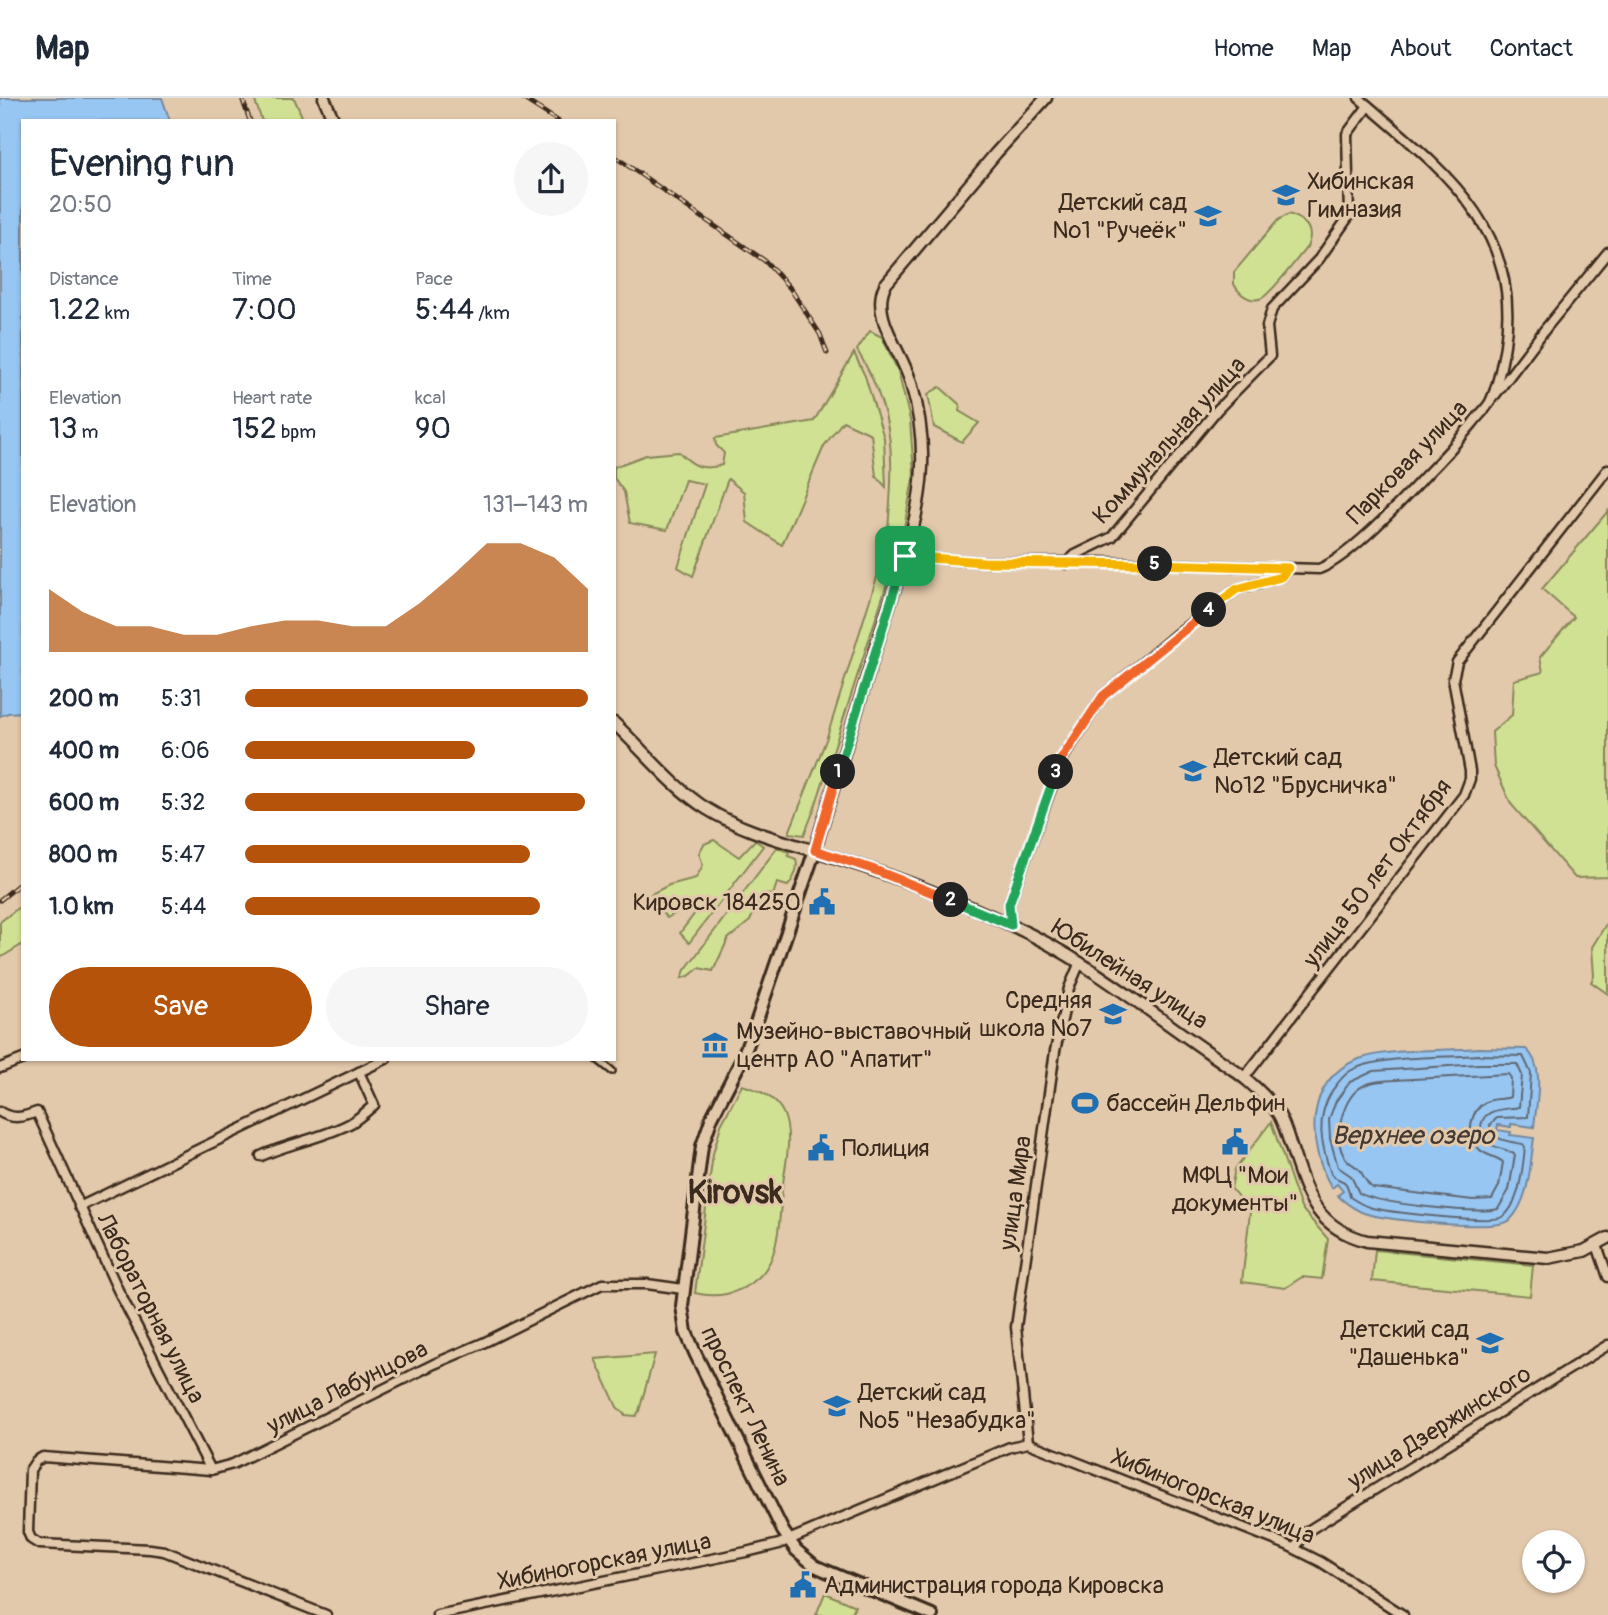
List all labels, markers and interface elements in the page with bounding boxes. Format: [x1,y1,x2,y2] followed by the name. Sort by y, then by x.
[35,28,90,69] text: Map
[1213,34,1274,63] text: Home
[1312,34,1352,63] text: Map
[1390,34,1452,63] text: About
[1490,34,1573,63] text: Contact
[49,140,235,188] text: Evening run
[514,142,588,216] button: share
[1307,167,1414,224] place label: Хибинская Гимназия
[1271,180,1301,210] school or university icon: Хибинская Гимназия
[1052,188,1188,245] place label: Детский сад №1 "Ручеёк"
[49,190,112,219] text: 20:50
[1193,201,1223,231] school or university icon: Детский сад №1 "Ручеёк"
[49,267,118,291] text: Distance
[232,267,272,291] text: Time
[415,267,453,291] text: Pace
[49,291,101,328] text: 1.22
[232,291,297,328] text: 7:00
[415,291,474,328] text: 5:44
[101,301,130,325] text: km
[474,301,510,325] text: /km
[1087,351,1252,530] street label: Коммунальная улица
[49,386,121,410] text: Elevation
[232,386,312,410] text: Heart rate
[415,386,446,410] text: kcal
[1341,394,1474,530] street label: Парковая улица
[49,410,77,447] text: 13
[232,410,277,447] text: 152
[415,410,451,447] text: 90
[77,420,98,444] text: m
[277,420,316,444] text: bpm
[49,490,137,519] text: Elevation
[483,490,588,519] text: 131–143 m
[875,526,935,586] pin
[886,537,924,575] icon: arrive
[1138,546,1172,582] pin: 5
[1149,551,1160,575] text: 5
[1192,592,1226,628] pin: 4
[1203,597,1214,621] text: 4
[49,684,119,713] text: 200 m
[161,684,201,713] text: 5:31
[49,736,119,765] text: 400 m
[161,736,210,765] text: 6:06
[1213,743,1397,800] place label: Детский сад №12 "Брусничка"
[820,754,856,790] pin: 1
[1038,754,1074,790] pin: 3
[1178,756,1208,786] school or university icon: Детский сад №12 "Брусничка"
[834,759,841,783] text: 1
[1050,759,1061,783] text: 3
[1296,773,1458,974] street label: улица 50 лет Октября
[49,788,119,817] text: 600 m
[161,788,205,817] text: 5:32
[49,840,117,869] text: 800 m
[161,840,205,869] text: 5:47
[934,882,968,918] pin: 2
[807,887,837,917] public building icon: Кировск 184250
[945,887,956,911] text: 2
[632,888,801,917] place label: Кировск 184250
[49,892,114,921] text: 1.0 km
[161,892,206,921] text: 5:44
[1046,913,1213,1036] street label: Юбилейная улица
[49,967,312,1047] button: Save
[326,967,588,1047] button: Share
[979,986,1092,1043] place label: Средняя школа №7
[1098,999,1128,1029] school or university icon: Средняя школа №7
[736,1017,971,1074] place label: Музейно-выставочный центр АО "Апатит"
[700,1030,730,1060] museum icon: Музейно-выставочный центр АО "Апатит"
[1070,1088,1100,1118] sports icon: бассейн Дельфин
[1106,1089,1285,1118] place label: бассейн Дельфин
[1332,1120,1496,1152] water label: Верхнее озеро
[1220,1127,1250,1157] public building icon: МФЦ "Мои документы"
[806,1133,836,1163] public building icon: Полиция
[842,1134,930,1163] place label: Полиция
[993,1134,1038,1253] street label: улица Мира
[1172,1161,1298,1218] place label: МФЦ "Мои документы"
[687,1173,783,1213] district label: Kirovsk
[90,1207,211,1408] street label: Лабораторная улица
[1340,1315,1470,1372] place label: Детский сад "Дашенька"
[694,1322,797,1491] street label: проспект Ленина
[1475,1328,1505,1358] school or university icon: Детский сад "Дашенька"
[261,1334,433,1441] street label: улица Лабунцова
[1341,1359,1536,1496] street label: улица Дзержинского
[857,1378,1036,1435] place label: Детский сад №5 "Незабудка"
[822,1391,852,1421] school or university icon: Детский сад №5 "Незабудка"
[1107,1442,1319,1551] street label: Хибиногорская улица
[495,1527,714,1596] street label: Хибиногорская улица
[1522,1530,1585,1593] map controls
[1522,1530,1585,1593] button: locate
[788,1570,818,1600] public building icon: Администрация города Кировска
[824,1571,1164,1600] place label: Администрация города Кировска

